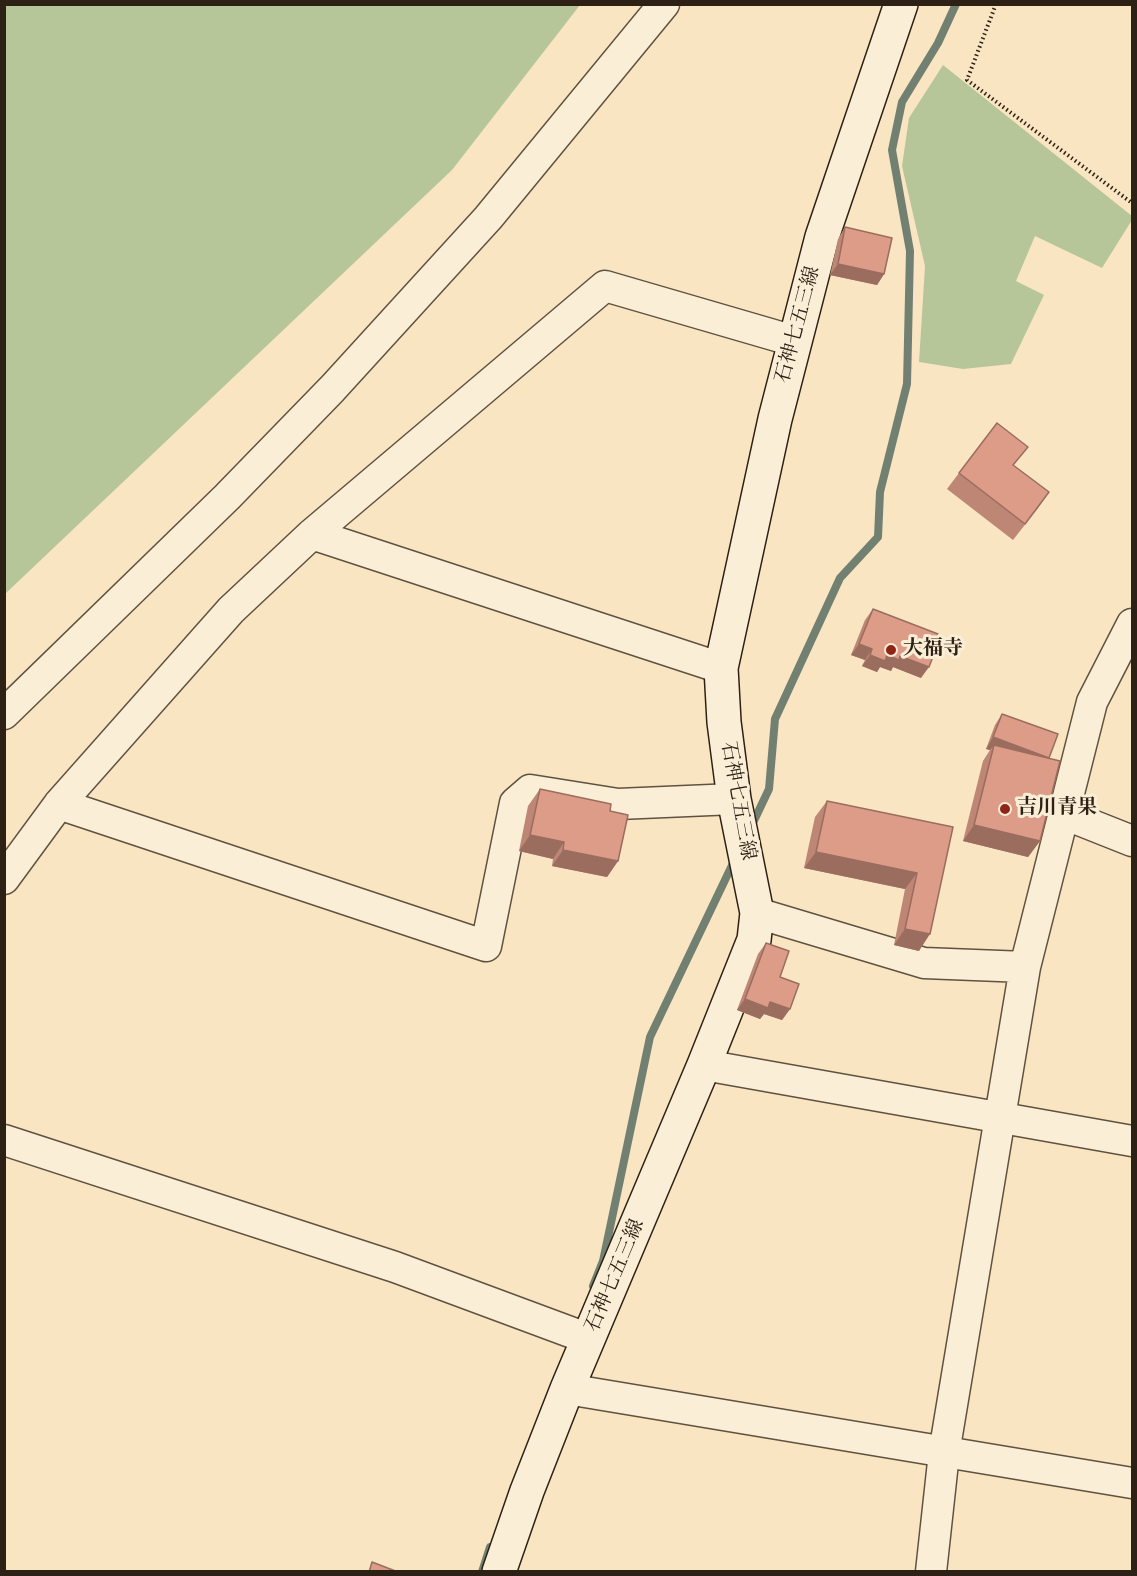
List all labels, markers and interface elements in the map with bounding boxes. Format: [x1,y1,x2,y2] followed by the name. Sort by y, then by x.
[772,264,826,386] street label: 石神七五三線
[903,638,963,662] place label: 大福寺
[884,643,898,657] marker: 大福寺
[715,740,759,862] street label: 石神七五三線
[1017,797,1097,821] place label: 吉川青果
[998,802,1012,816] marker: 吉川青果
[582,1216,650,1336] street label: 石神七五三線

